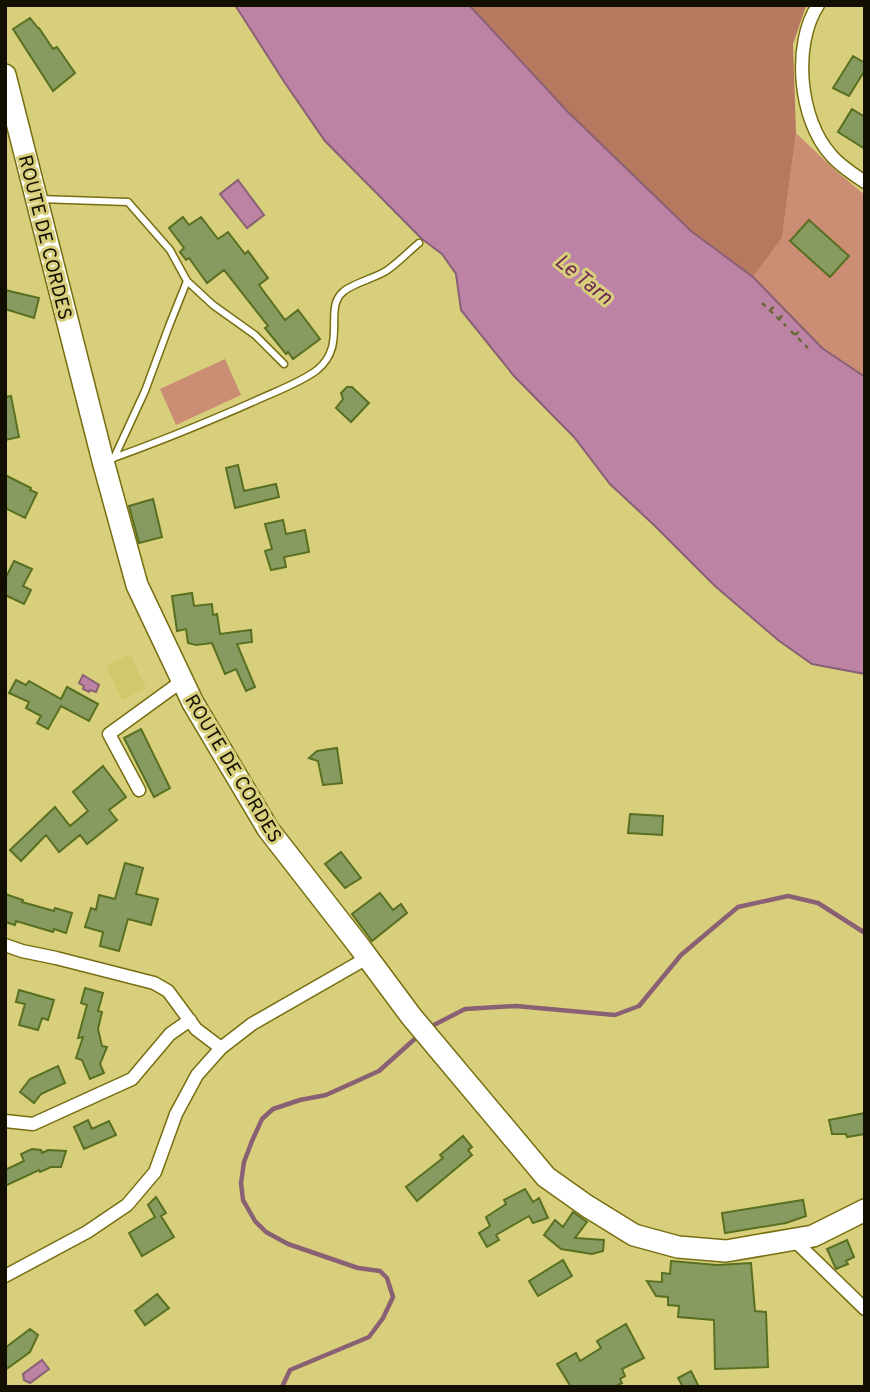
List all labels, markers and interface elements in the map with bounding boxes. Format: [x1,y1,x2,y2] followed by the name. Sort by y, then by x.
[12,153,76,322] street label: ROUTE DE CORDES
[549,249,618,312] water label: Le Tarn
[178,690,286,848] street label: ROUTE DE CORDES

